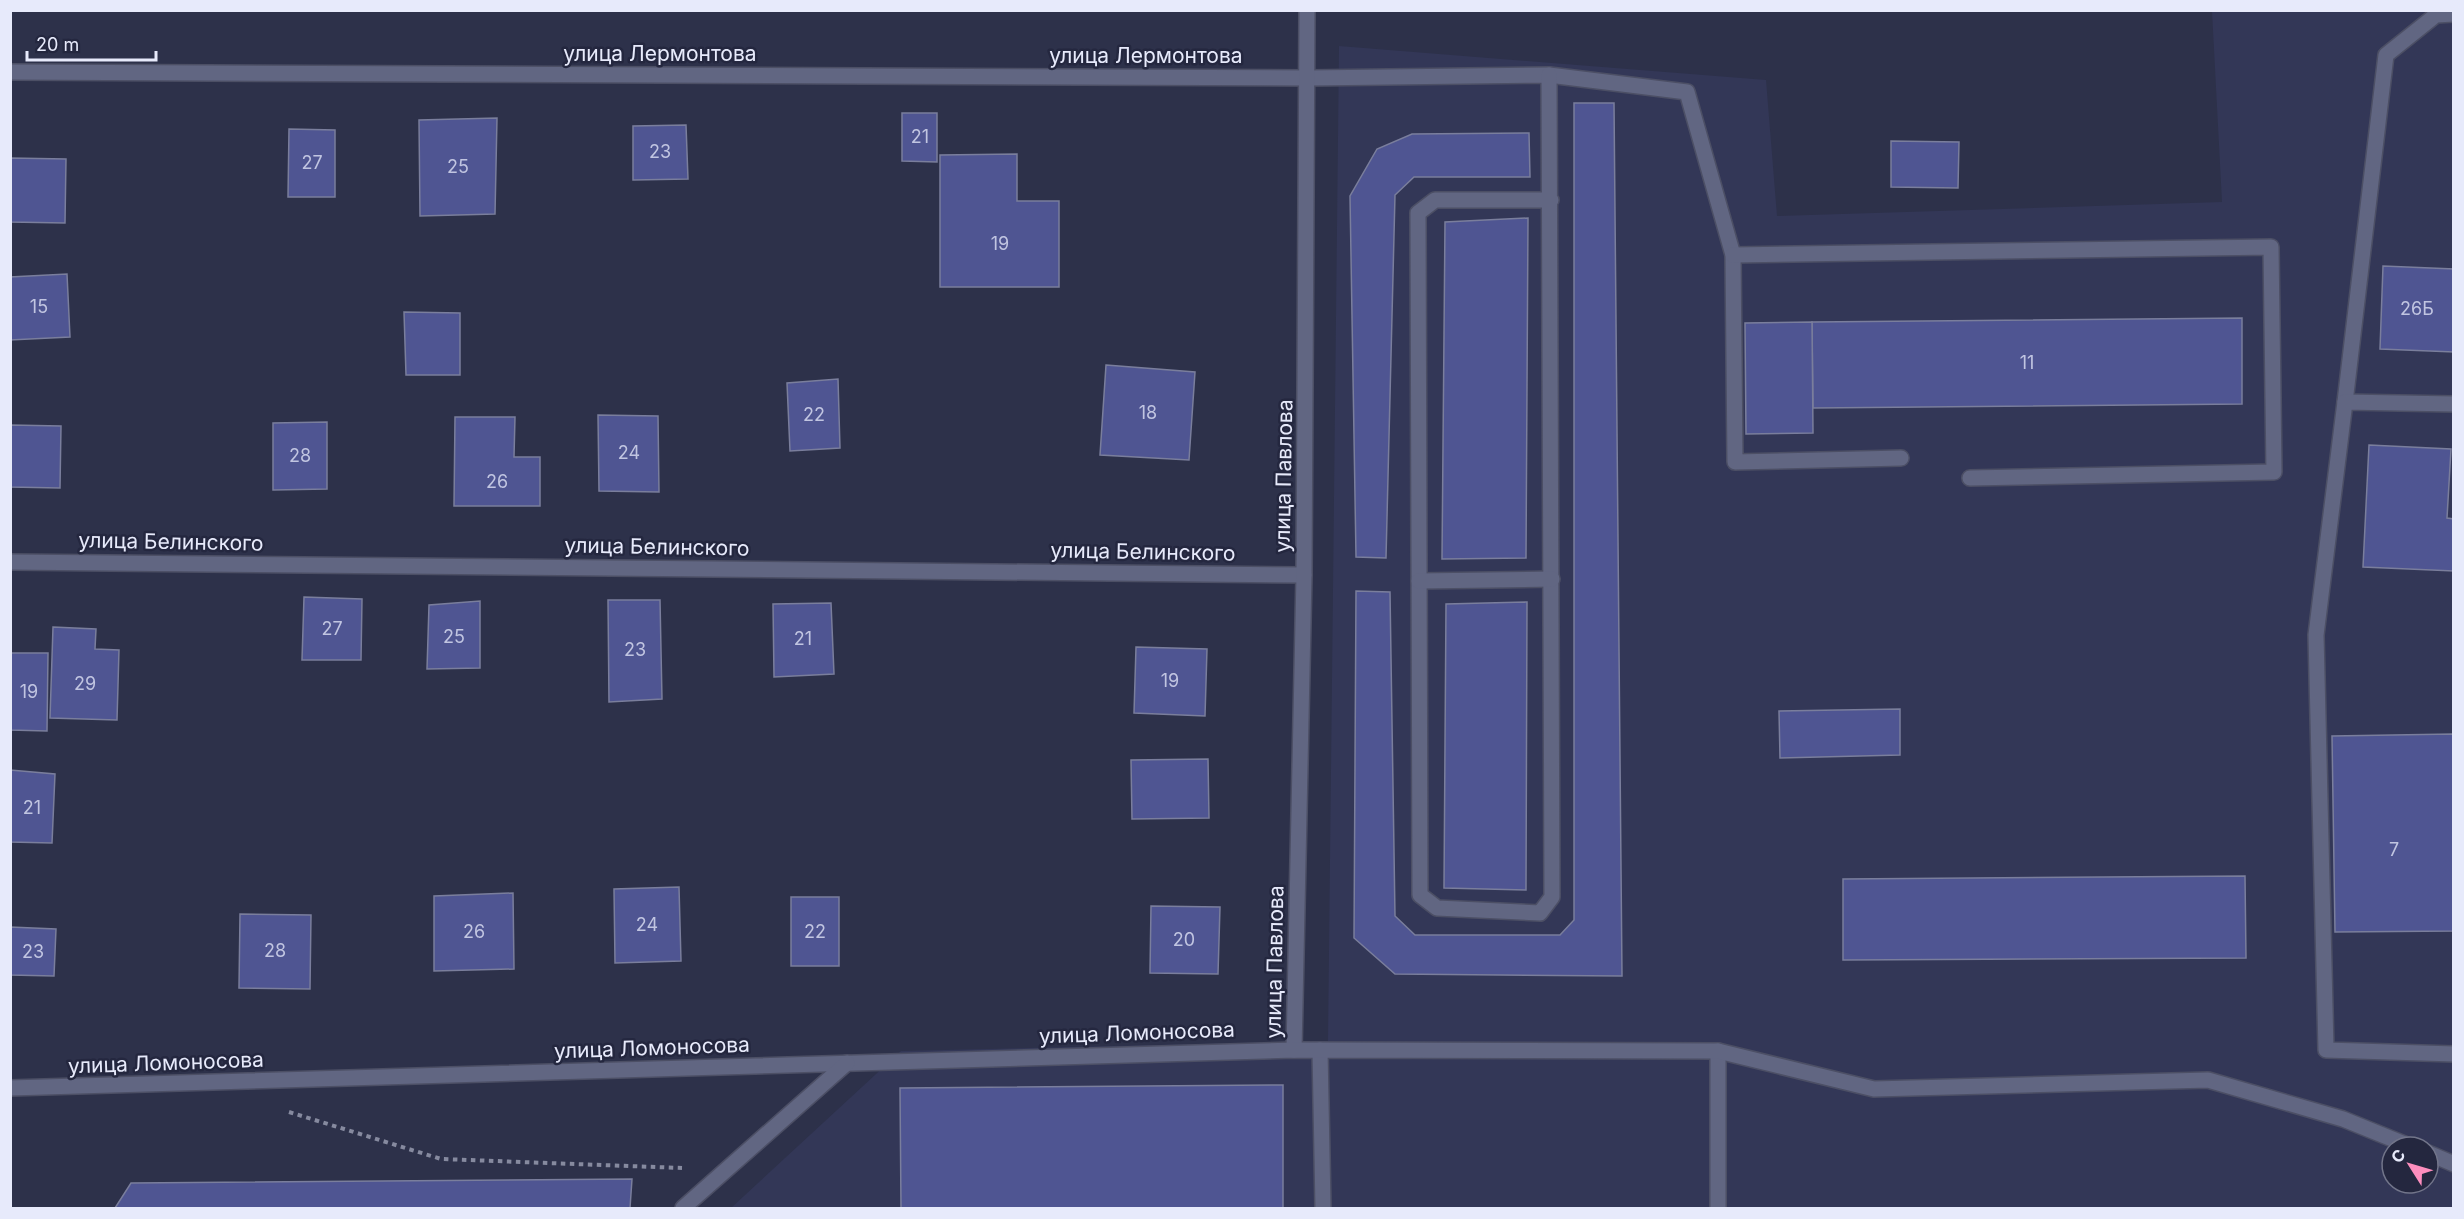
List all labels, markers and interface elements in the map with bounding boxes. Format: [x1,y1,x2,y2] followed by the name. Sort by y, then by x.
[27,24,156,62] scale bar
[36,34,79,55] text: 20 m
[563,41,757,66] street label: улица Лермонтова
[1049,43,1243,68] street label: улица Лермонтова
[911,126,929,147] house number: 21
[649,141,671,162] house number: 23
[301,152,323,173] house number: 27
[447,156,469,177] house number: 25
[991,233,1009,254] house number: 19
[30,296,48,317] house number: 15
[2400,298,2434,319] house number: 26Б
[2020,352,2034,373] house number: 11
[1270,399,1297,553] street label: улица Павлова
[1139,402,1157,423] house number: 18
[803,404,825,425] house number: 22
[618,442,640,463] house number: 24
[289,445,311,466] house number: 28
[486,471,508,492] house number: 26
[78,527,264,556] street label: улица Белинского
[564,532,750,561] street label: улица Белинского
[1050,537,1236,566] street label: улица Белинского
[321,618,343,639] house number: 27
[443,626,465,647] house number: 25
[794,628,812,649] house number: 21
[624,639,646,660] house number: 23
[1161,670,1179,691] house number: 19
[74,673,96,694] house number: 29
[20,681,38,702] house number: 19
[23,797,41,818] house number: 21
[2389,839,2399,860] house number: 7
[1261,885,1288,1039] street label: улица Павлова
[636,914,658,935] house number: 24
[463,921,485,942] house number: 26
[804,921,826,942] house number: 22
[1173,929,1195,950] house number: 20
[264,940,286,961] house number: 28
[22,941,44,962] house number: 23
[1039,1017,1235,1048] street label: улица Ломоносова
[554,1032,750,1063] street label: улица Ломоносова
[68,1047,264,1078] street label: улица Ломоносова
[2380,1135,2440,1195] north arrow
[2386,1145,2410,1167] text: С

